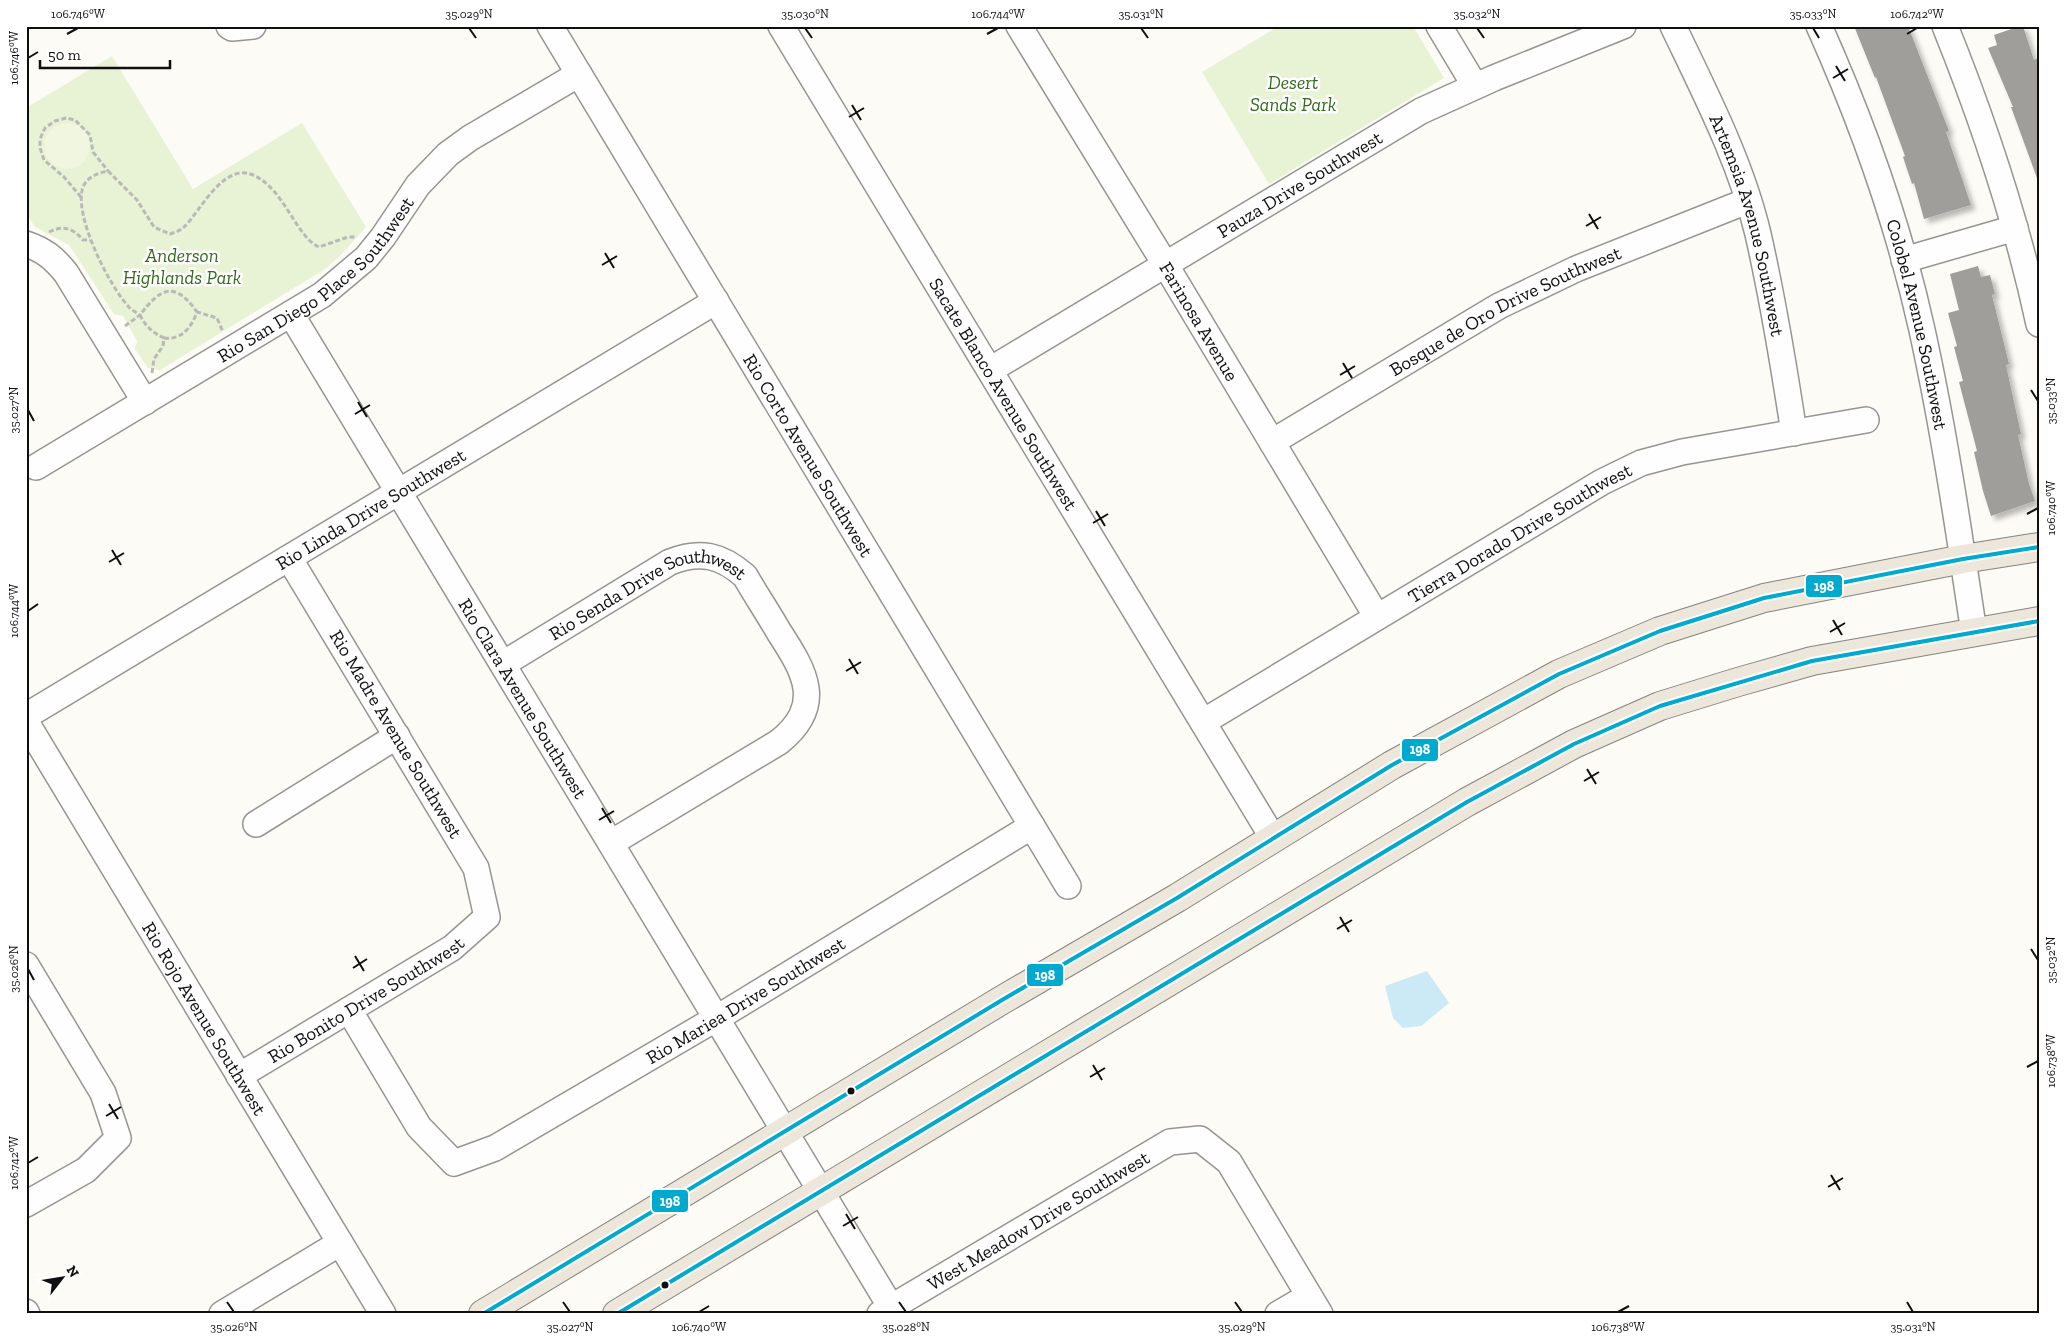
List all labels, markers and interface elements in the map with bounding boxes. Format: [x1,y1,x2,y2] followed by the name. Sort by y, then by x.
[51,7,106,21] text: 106.746°W
[445,7,493,21] text: 35.029°N
[781,7,829,21] text: 35.030°N
[971,7,1026,21] text: 106.744°W
[1118,7,1164,21] text: 35.031°N
[1454,7,1501,21] text: 35.032°N
[1790,7,1836,21] text: 35.033°N
[1890,7,1945,21] text: 106.742°W
[7,30,21,85] text: 106.746°W
[40,38,170,70] scale bar
[48,46,81,64] text: 50 m
[1250,71,1336,116] park label: Desert Sands Park
[1705,111,1790,338] street label: Artemsia Avenue Southwest
[1213,126,1386,243] street label: Pauza Drive Southwest
[213,192,419,367] street label: Rio San Diego Place Southwest
[1882,216,1953,432] street label: Colobel Avenue Southwest
[1385,241,1624,381] street label: Bosque de Oro Drive Southwest
[123,244,241,289] park label: Anderson Highlands Park
[1155,257,1244,385] street label: Farinosa Avenue
[925,273,1083,514] street label: Sacate Blanco Avenue Southwest
[739,349,878,561] street label: Rio Corto Avenue Southwest
[2044,378,2058,424] text: 35.033°N
[7,386,21,433] text: 35.027°N
[271,443,470,575] street label: Rio Linda Drive Southwest
[1404,458,1635,608] street label: Tierra Dorado Drive Southwest
[2044,480,2058,535] text: 106.740°W
[544,544,752,645] street label: Rio Senda Drive Southwest
[1805,574,1843,598] line badge: 198
[1814,578,1835,595] text: 198
[7,583,21,638] text: 106.744°W
[454,594,592,803] street label: Rio Clara Avenue Southwest
[325,626,467,842] street label: Rio Madre Avenue Southwest
[1401,738,1439,762] line badge: 198
[1410,741,1431,758] text: 198
[138,917,272,1119] street label: Rio Rojo Avenue Southwest
[263,931,469,1068] street label: Rio Bonito Drive Southwest
[642,931,849,1069] street label: Rio Mariea Drive Southwest
[2044,936,2058,983] text: 35.032°N
[7,945,21,993] text: 35.026°N
[1026,963,1064,987] line badge: 198
[1035,967,1056,984] text: 198
[2044,1033,2058,1088] text: 106.738°W
[846,1086,856,1096] unlabelled marker
[7,1135,21,1190] text: 106.742°W
[923,1145,1153,1295] street label: West Meadow Drive Southwest
[651,1189,689,1213] line badge: 198
[660,1193,681,1210] text: 198
[38,1252,88,1302] north arrow
[63,1263,83,1281] text: N
[660,1280,670,1290] unlabelled marker
[210,1320,258,1334] text: 35.026°N
[547,1320,594,1334] text: 35.027°N
[672,1320,727,1334] text: 106.740°W
[882,1320,930,1334] text: 35.028°N
[1218,1320,1266,1334] text: 35.029°N
[1591,1320,1646,1334] text: 106.738°W
[1890,1320,1936,1334] text: 35.031°N

